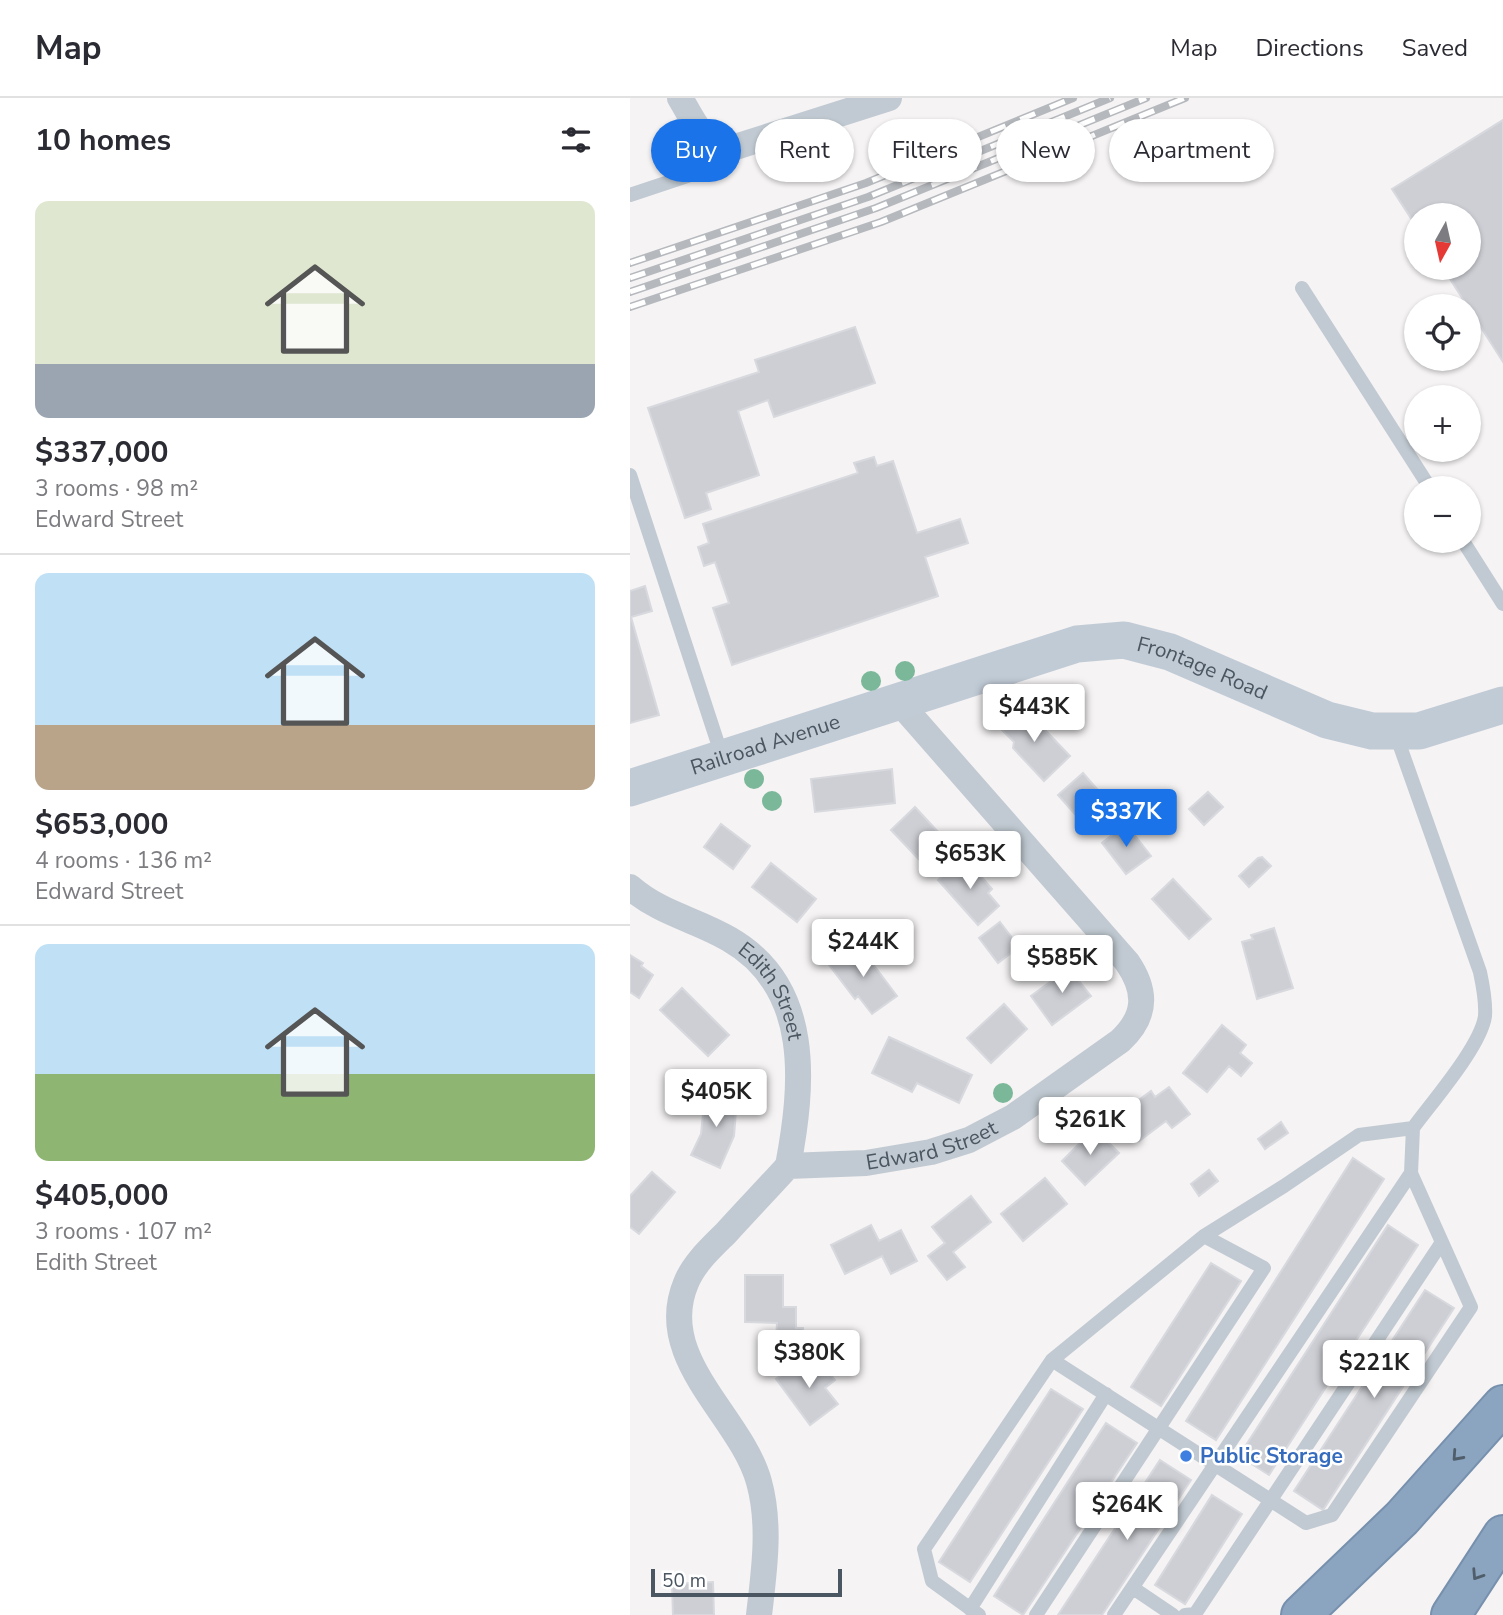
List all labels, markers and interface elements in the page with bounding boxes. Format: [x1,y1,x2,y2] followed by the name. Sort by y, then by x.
[35,26,102,71] text: Map
[1170,32,1217,64] text: Map
[1255,32,1364,64] text: Directions
[1402,32,1468,64] text: Saved
[651,119,741,182] chip: Buy
[755,119,854,182] chip: Rent
[868,119,982,182] chip: Filters
[996,119,1095,182] chip: New
[1109,119,1274,182] chip: Apartment
[35,120,171,161] text: 10 homes
[557,121,595,159] icon: filters
[1404,203,1480,280] north arrow
[1404,203,1481,553] map controls
[252,246,378,372] icon: home
[1404,294,1481,371] button: locate
[1404,385,1481,462] button: +
[35,432,168,473] text: $337,000
[35,473,198,504] text: 3 rooms · 98 m²
[1404,476,1481,553] button: −
[35,504,183,535] text: Edward Street
[252,618,378,744] icon: home
[1134,630,1272,707] street label: Frontage Road
[985,684,1083,744] pin: $443K
[999,691,1069,722] text: $443K
[687,707,844,782] street label: Railroad Avenue
[1077,790,1175,849] pin: $337K
[1091,796,1161,827] text: $337K
[35,804,168,845] text: $653,000
[921,832,1019,891] pin: $653K
[935,838,1005,869] text: $653K
[35,845,212,876] text: 4 rooms · 136 m²
[35,876,183,907] text: Edward Street
[814,920,912,979] pin: $244K
[828,926,898,957] text: $244K
[732,935,809,1043] street label: Edith Street
[1013,936,1111,995] pin: $585K
[1027,942,1097,973] text: $585K
[252,989,378,1115] icon: home
[667,1070,765,1129] pin: $405K
[681,1076,751,1107] text: $405K
[1041,1098,1139,1157] pin: $261K
[1055,1104,1125,1135] text: $261K
[864,1113,1002,1177] street label: Edward Street
[35,1175,168,1216] text: $405,000
[35,1216,212,1247] text: 3 rooms · 107 m²
[35,1247,157,1278] text: Edith Street
[760,1330,858,1390] pin: $380K
[774,1337,844,1368] text: $380K
[1325,1340,1423,1400] pin: $221K
[1339,1347,1409,1378] text: $221K
[1200,1442,1343,1470] place label: Public Storage
[1178,1448,1194,1464] marker: Public Storage
[1453,1448,1466,1461] one-way arrow
[1078,1482,1176,1542] pin: $264K
[1092,1489,1162,1520] text: $264K
[651,1566,842,1598] scale bar
[1473,1567,1485,1580] one-way arrow
[662,1568,706,1594] text: 50 m

